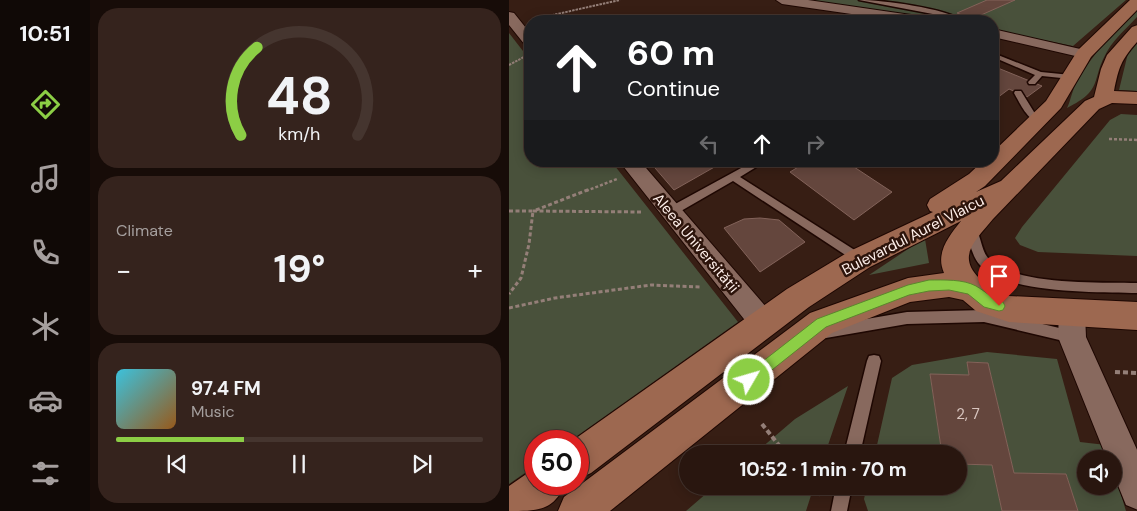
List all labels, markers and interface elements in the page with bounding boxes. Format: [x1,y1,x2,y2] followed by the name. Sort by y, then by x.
[20,19,70,48] text: 10:51
[627,30,715,76] text: 60 m
[544,35,609,100] icon: ahead
[266,62,333,130] text: 48
[627,74,720,103] text: Continue
[28,87,63,122] icon: directions
[278,122,321,146] text: km/h
[695,130,723,158] icon: left
[748,130,776,158] icon: ahead
[801,130,829,158] icon: right
[28,161,63,196] icon: music
[648,189,744,297] street label: Aleea Universității
[838,190,988,280] street label: Bulevardul Aurel Vlaicu
[116,220,173,241] text: Climate
[28,235,63,270] icon: phone
[274,244,325,294] text: 19°
[116,252,131,289] text: −
[468,252,483,289] text: +
[978,255,1020,306] pin
[985,262,1013,290] icon: arrive
[28,309,63,344] icon: climate
[722,353,774,405] position arrow
[191,376,261,401] text: 97.4 FM
[28,383,63,418] icon: car
[191,401,235,422] text: Music
[956,404,980,424] house number: 2, 7
[524,430,589,495] speed limit sign: 50
[163,450,191,478] icon: previous
[285,450,313,478] icon: pause
[408,450,436,478] icon: next
[1077,450,1122,495] map controls
[1077,450,1122,495] button: sound
[28,456,63,491] icon: filters
[739,457,907,482] text: 10:52 · 1 min · 70 m

